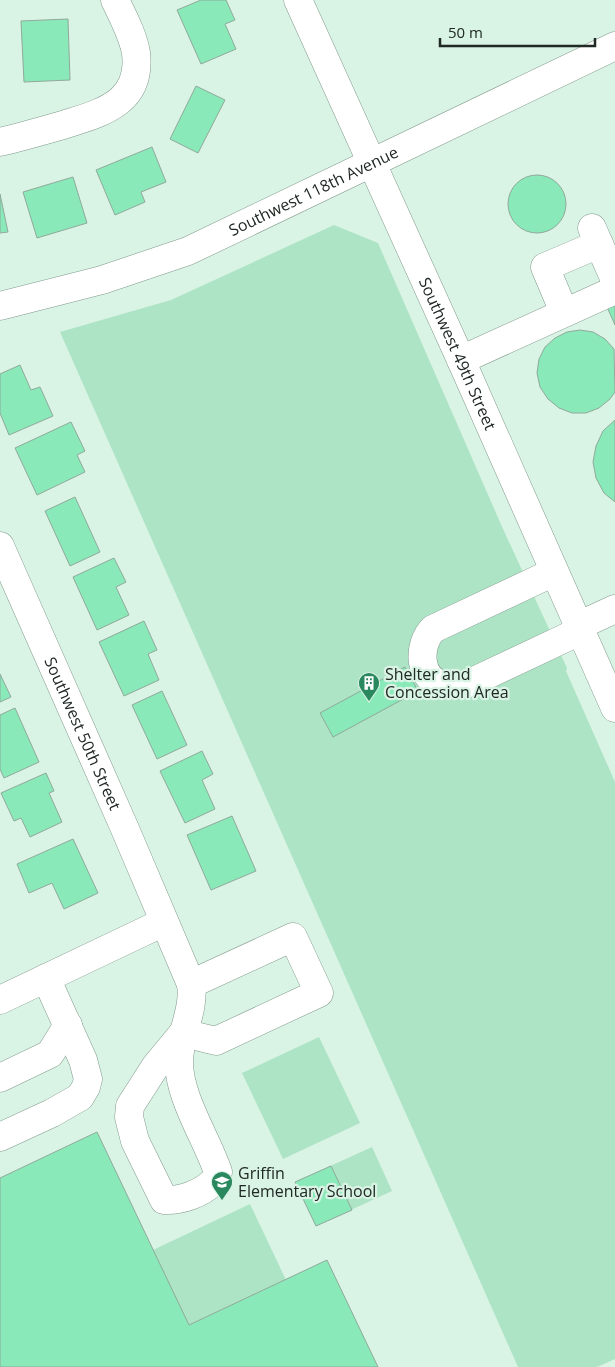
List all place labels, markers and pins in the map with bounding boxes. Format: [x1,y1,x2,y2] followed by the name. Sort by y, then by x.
[385,663,509,703] place label: Shelter and Concession Area
[357,671,381,702] building icon: Shelter and Concession Area
[238,1162,376,1202] place label: Griffin Elementary School
[210,1170,234,1201] school or university icon: Griffin Elementary School

